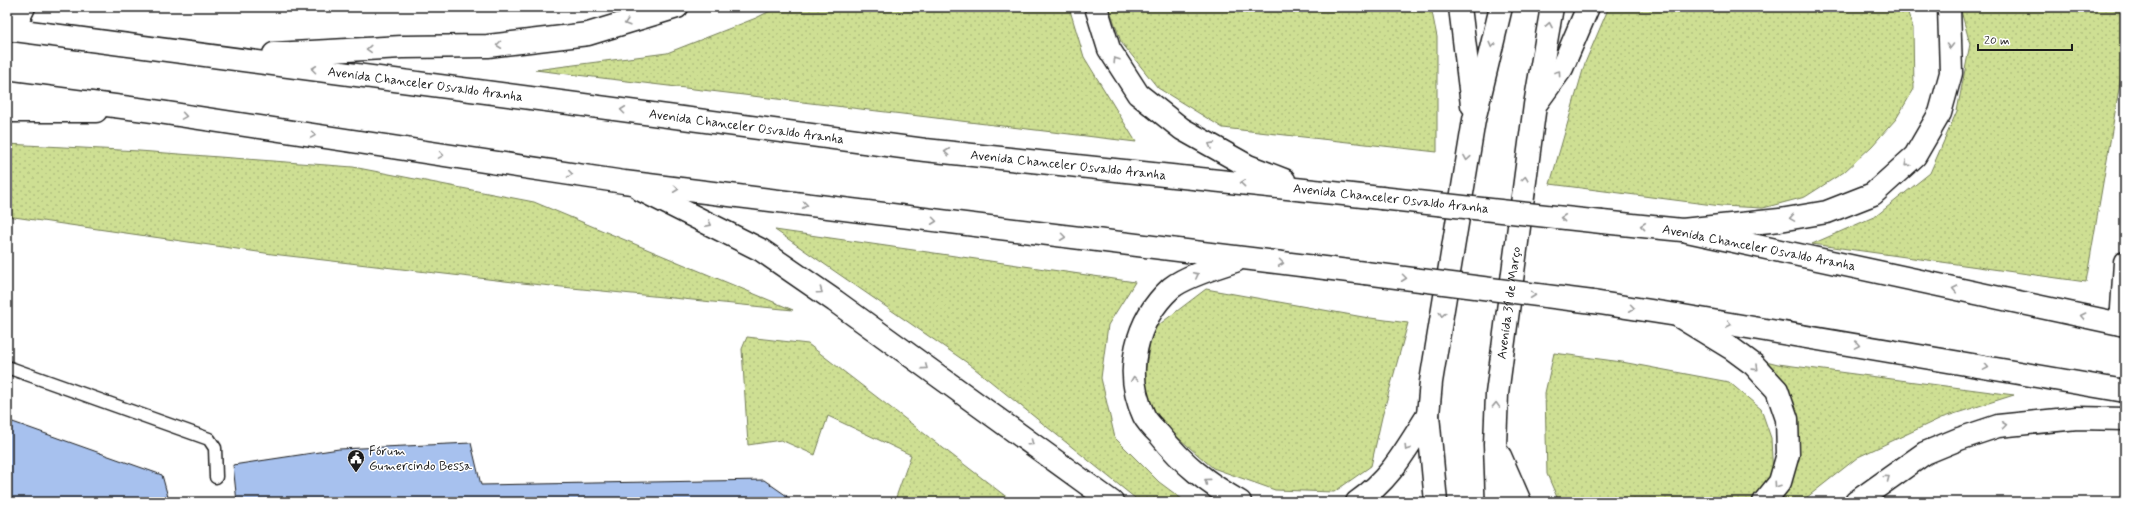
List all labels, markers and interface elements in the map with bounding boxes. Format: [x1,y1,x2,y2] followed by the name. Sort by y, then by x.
[624,18,631,27] one-way arrow
[1544,22,1552,28] one-way arrow
[1978,26,2072,52] scale bar
[1984,33,2010,49] text: 20 m
[496,40,502,49] one-way arrow
[1488,41,1497,48] one-way arrow
[1946,43,1954,49] one-way arrow
[366,45,372,53] one-way arrow
[1114,57,1121,64] one-way arrow
[327,63,524,105] street label: Avenida Chanceler Osvaldo Aranha
[311,65,317,74] one-way arrow
[1553,71,1560,78] one-way arrow
[648,105,846,148] street label: Avenida Chanceler Osvaldo Aranha
[620,106,626,115] one-way arrow
[181,111,187,120] one-way arrow
[310,130,316,139] one-way arrow
[1207,143,1215,150] one-way arrow
[969,146,1167,184] street label: Avenida Chanceler Osvaldo Aranha
[944,147,950,156] one-way arrow
[438,150,444,159] one-way arrow
[1464,155,1472,162] one-way arrow
[1904,159,1911,166] one-way arrow
[567,169,573,178] one-way arrow
[1520,176,1529,182] one-way arrow
[1240,179,1246,188] one-way arrow
[1292,180,1490,218] street label: Avenida Chanceler Osvaldo Aranha
[673,184,679,193] one-way arrow
[802,200,808,209] one-way arrow
[1789,213,1795,222] one-way arrow
[1560,214,1567,223] one-way arrow
[931,216,937,225] one-way arrow
[705,219,712,226] one-way arrow
[1661,221,1857,275] street label: Avenida Chanceler Osvaldo Aranha
[1640,222,1646,231] one-way arrow
[1060,232,1066,241] one-way arrow
[1493,245,1525,360] street label: Avenida 31 de Março
[1278,259,1284,268] one-way arrow
[1192,272,1199,280] one-way arrow
[1401,273,1407,282] one-way arrow
[1952,285,1959,293] one-way arrow
[816,286,823,294] one-way arrow
[1530,290,1536,299] one-way arrow
[1629,303,1635,312] one-way arrow
[1438,311,1447,318] one-way arrow
[2079,312,2086,320] one-way arrow
[1726,319,1732,328] one-way arrow
[1854,341,1861,349] one-way arrow
[921,362,928,369] one-way arrow
[1983,362,1989,371] one-way arrow
[1751,363,1759,370] one-way arrow
[1129,376,1138,382] one-way arrow
[1492,402,1501,408] one-way arrow
[2001,421,2007,430] one-way arrow
[1026,438,1033,445] one-way arrow
[369,443,472,475] place label: Fórum Gumercindo Bessa
[1404,444,1411,451] one-way arrow
[346,448,366,473] public building icon: Fórum Gumercindo Bessa
[1882,476,1889,483] one-way arrow
[1205,479,1212,486] one-way arrow
[1774,481,1782,488] one-way arrow

